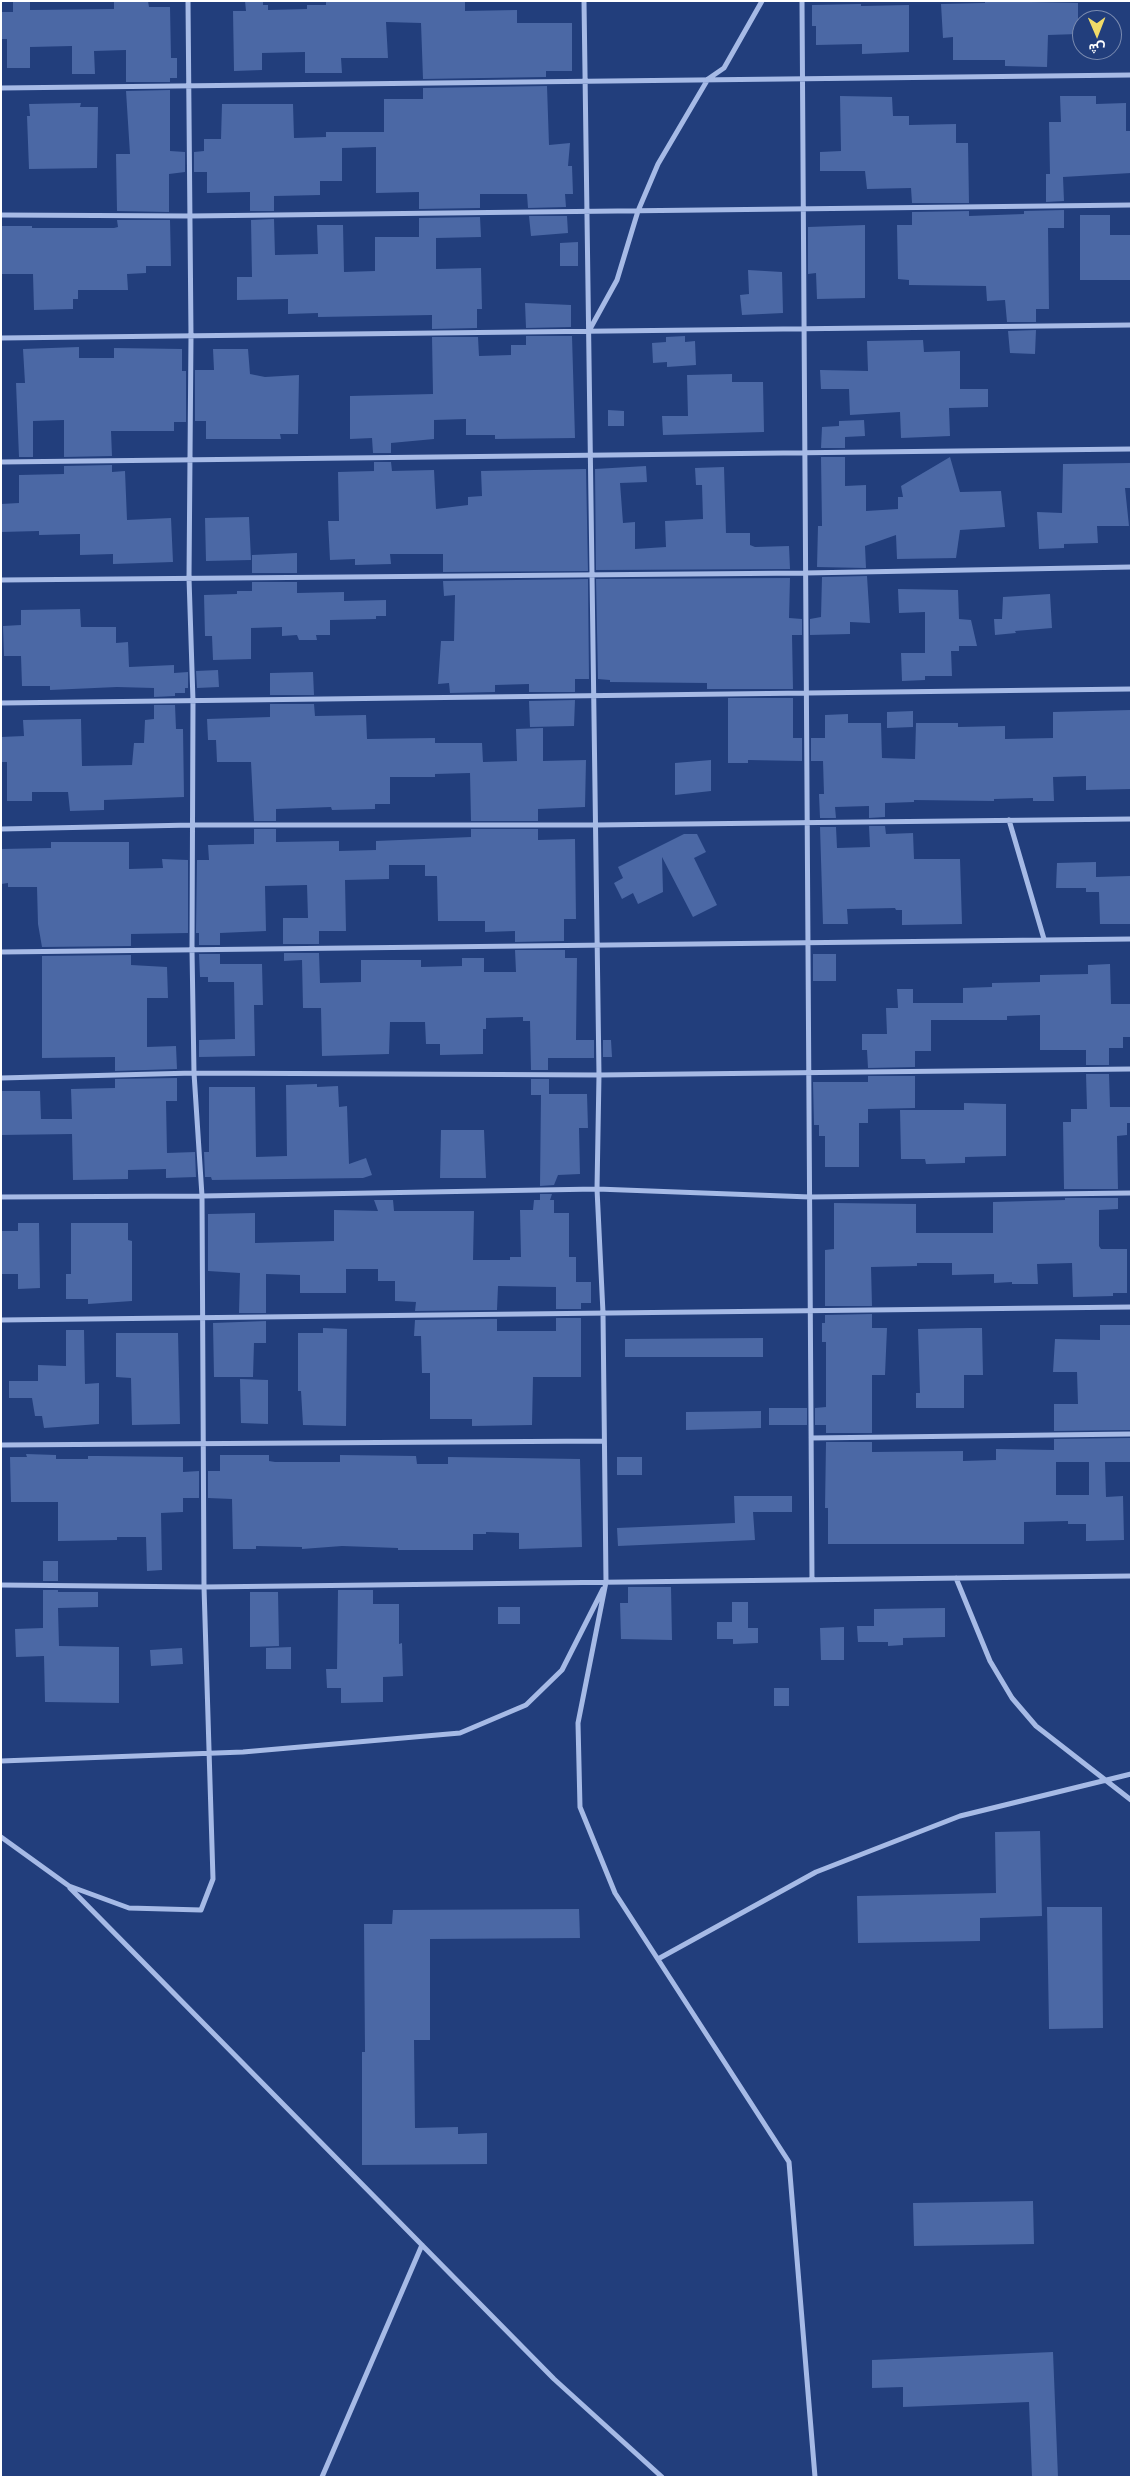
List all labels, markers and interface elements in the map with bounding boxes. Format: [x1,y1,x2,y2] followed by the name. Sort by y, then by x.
[1072,10,1122,60] north arrow
[1089,41,1106,57] text: ش

